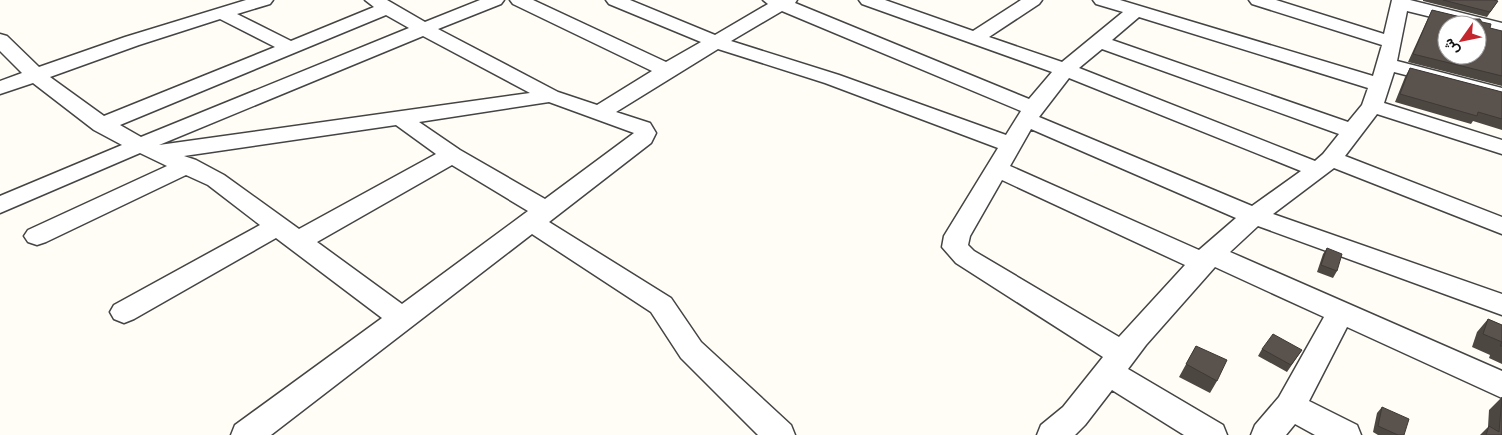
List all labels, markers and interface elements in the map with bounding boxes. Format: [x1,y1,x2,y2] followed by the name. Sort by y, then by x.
[1437,15,1487,65] north arrow
[1441,35,1463,58] text: ش

